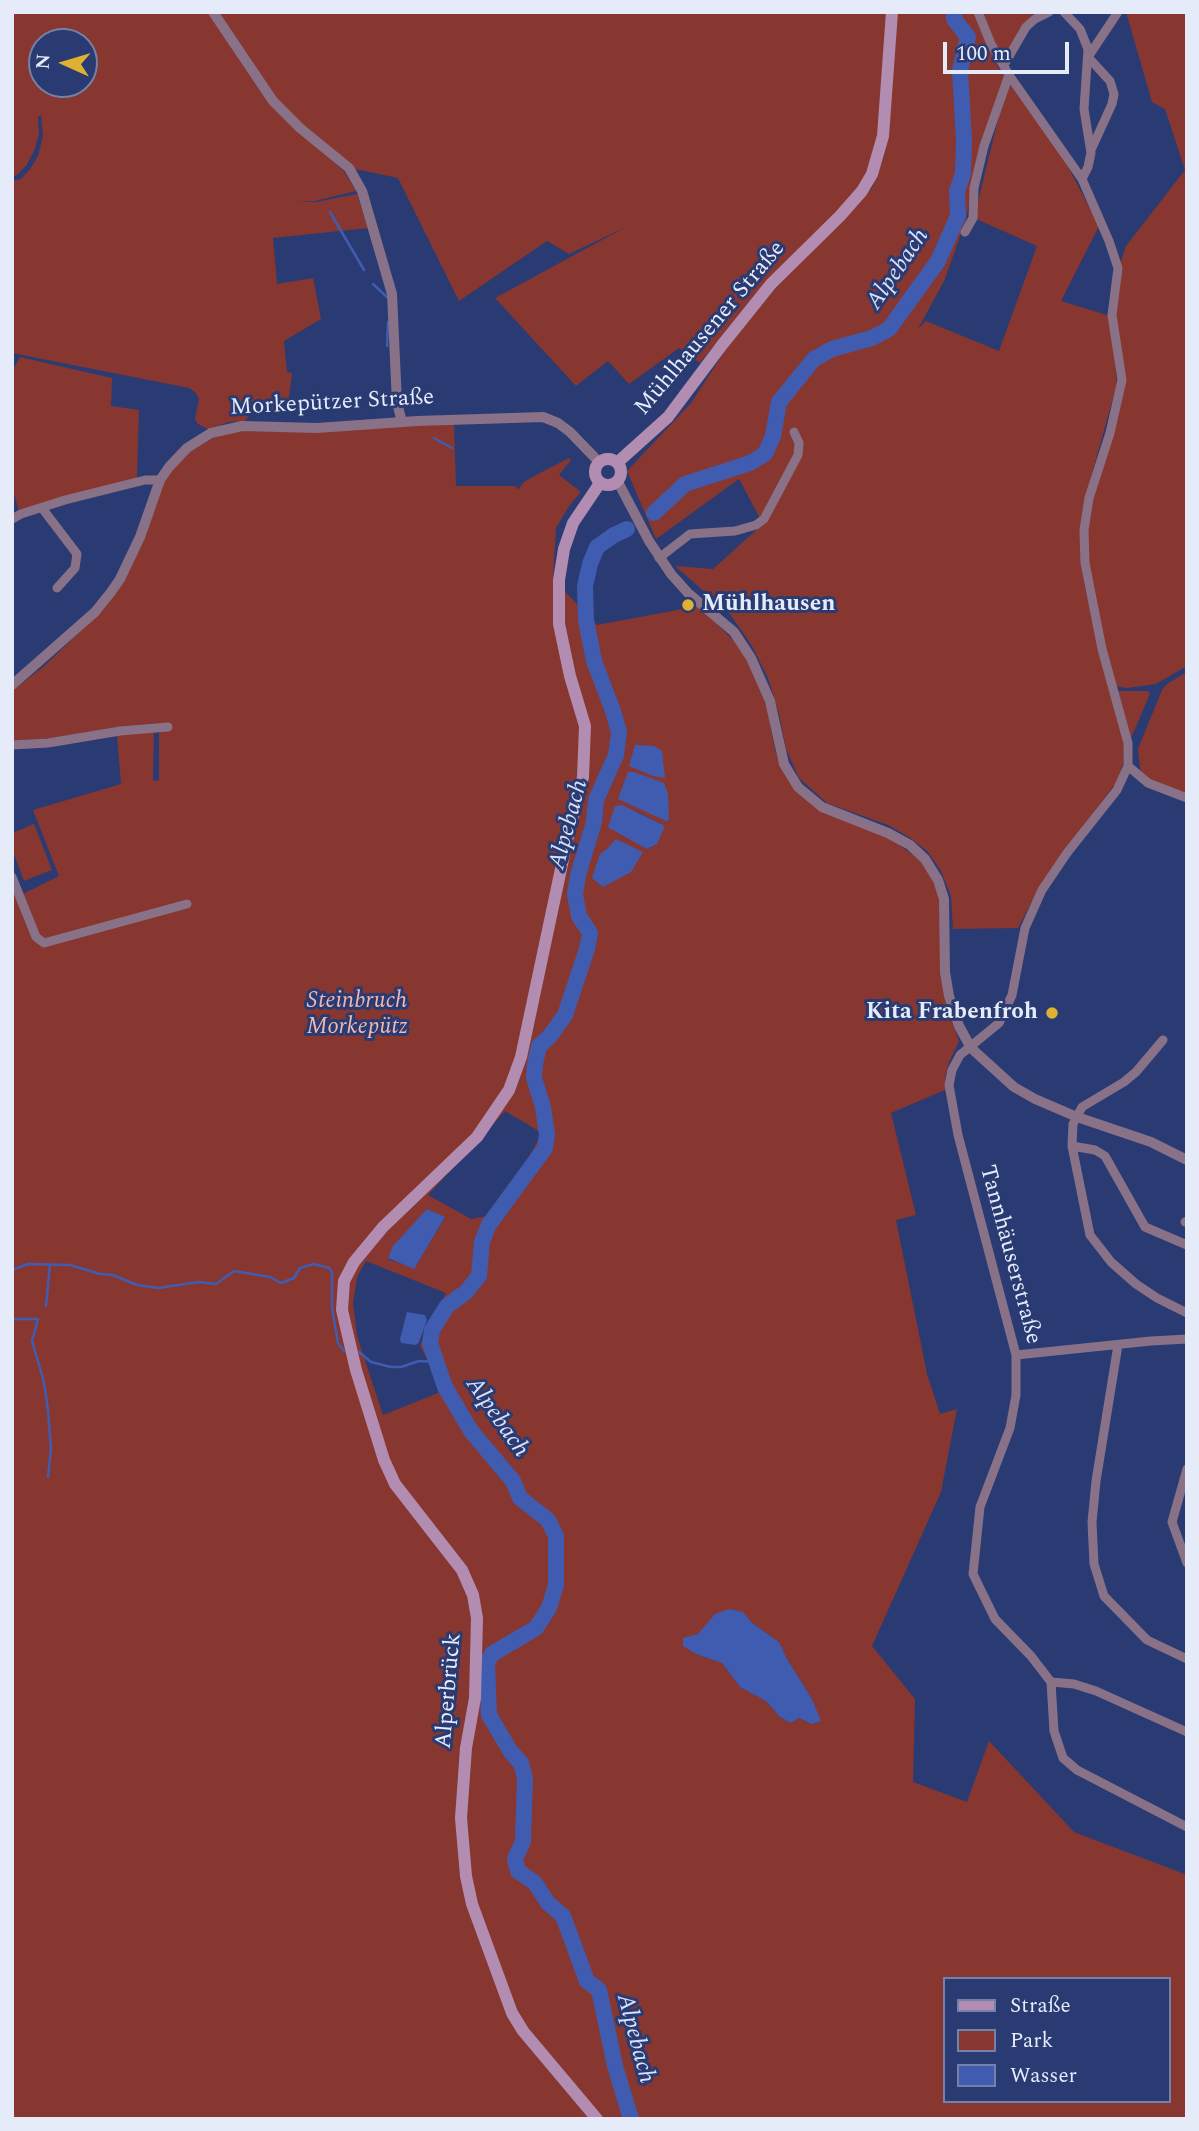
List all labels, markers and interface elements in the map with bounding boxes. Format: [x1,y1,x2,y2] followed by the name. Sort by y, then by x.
[28,28,98,98] north arrow
[947,28,1073,72] scale bar
[956,38,1011,70] text: 100 m
[29,53,59,70] text: N
[862,224,936,316] water label: Alpebach
[630,236,792,422] street label: Mühlhausener Straße
[229,385,435,423] street label: Morkepützer Straße
[702,591,835,619] place label: Mühlhausen
[680,597,696,613] marker: Mühlhausen
[544,777,596,873] water label: Alpebach
[306,988,408,1042] park label: Steinbruch Morkepütz
[866,999,1038,1027] place label: Kita Frabenfroh
[1044,1005,1060,1021] marker: Kita Frabenfroh
[972,1163,1046,1347] street label: Tannhäuserstraße
[458,1372,534,1464] water label: Alpebach
[431,1632,469,1750] street label: Alperbrück
[944,1977,1171,2103] legend
[1010,1990,1071,2022] text: Straße
[608,1991,660,2087] water label: Alpebach
[1010,2025,1053,2057] text: Park
[1010,2060,1077,2092] text: Wasser

